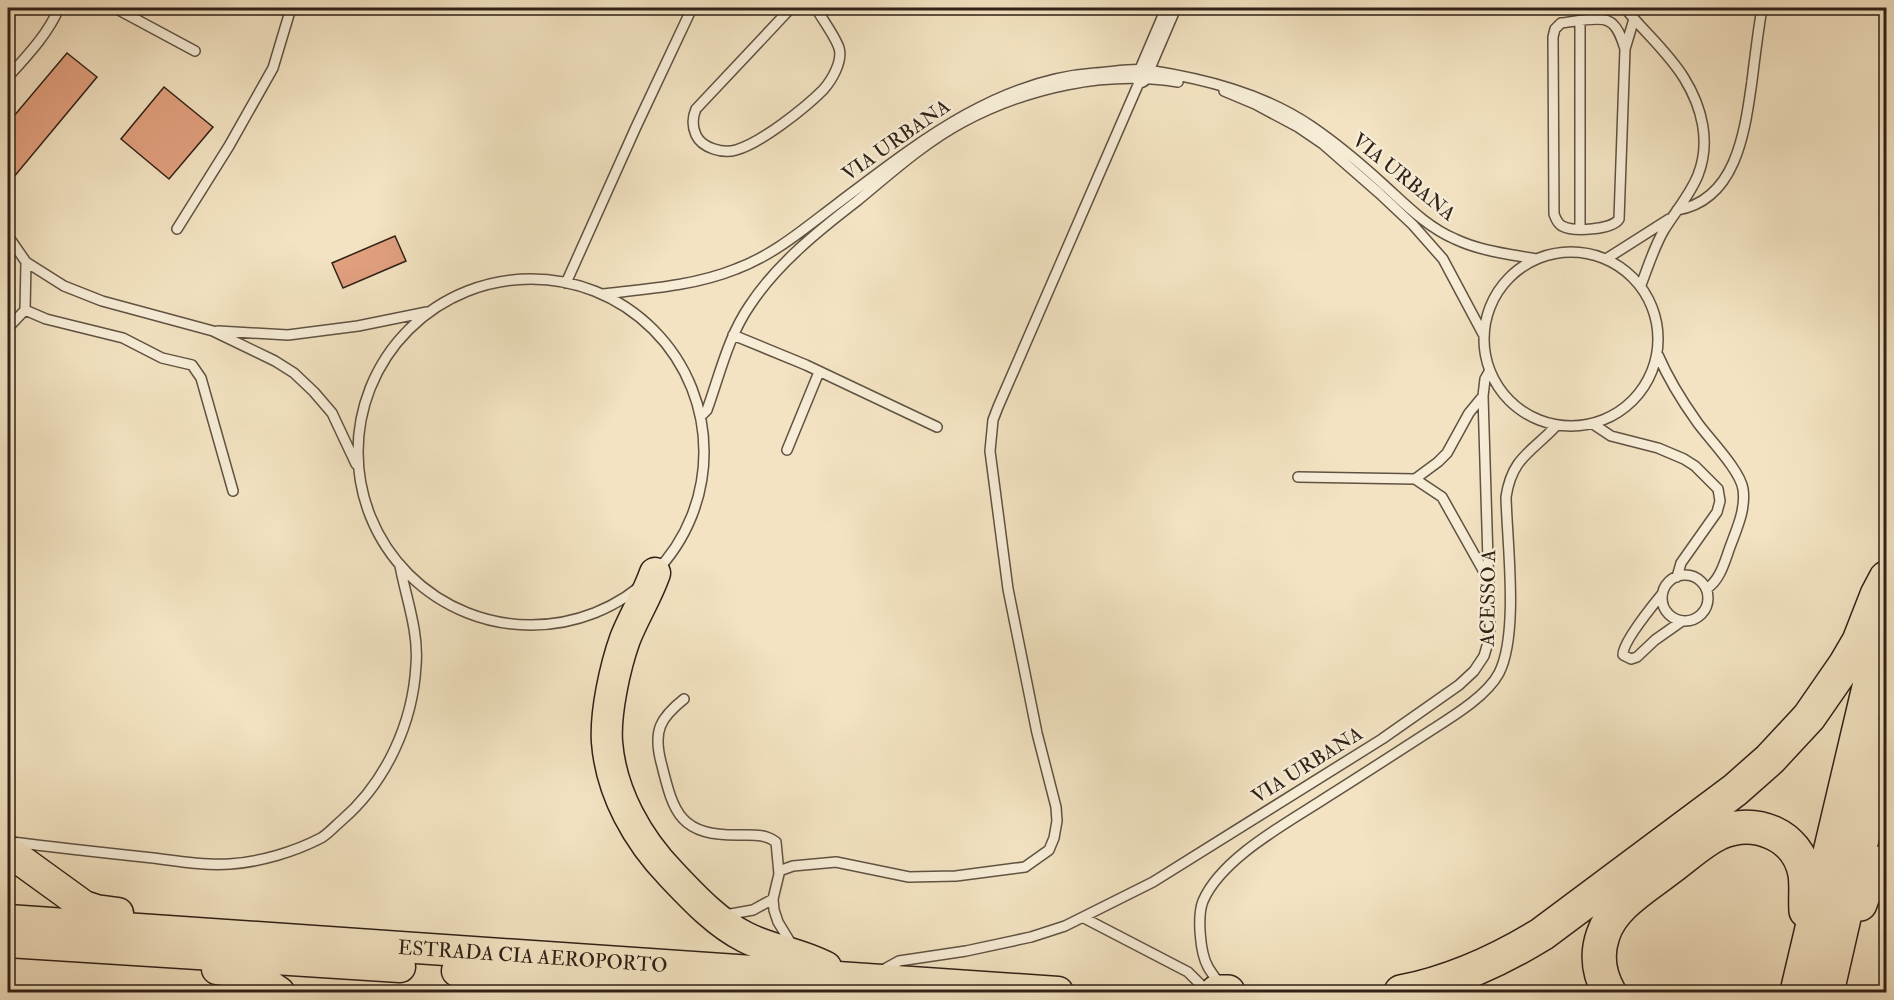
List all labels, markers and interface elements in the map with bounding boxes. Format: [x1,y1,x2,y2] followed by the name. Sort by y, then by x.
[837,93,955,186] street label: VIA URBANA
[1347,128,1461,227] street label: VIA URBANA
[1475,549,1501,648] street label: ACESSO A
[1247,721,1367,809] street label: VIA URBANA
[397,934,668,978] street label: ESTRADA CIA AEROPORTO

